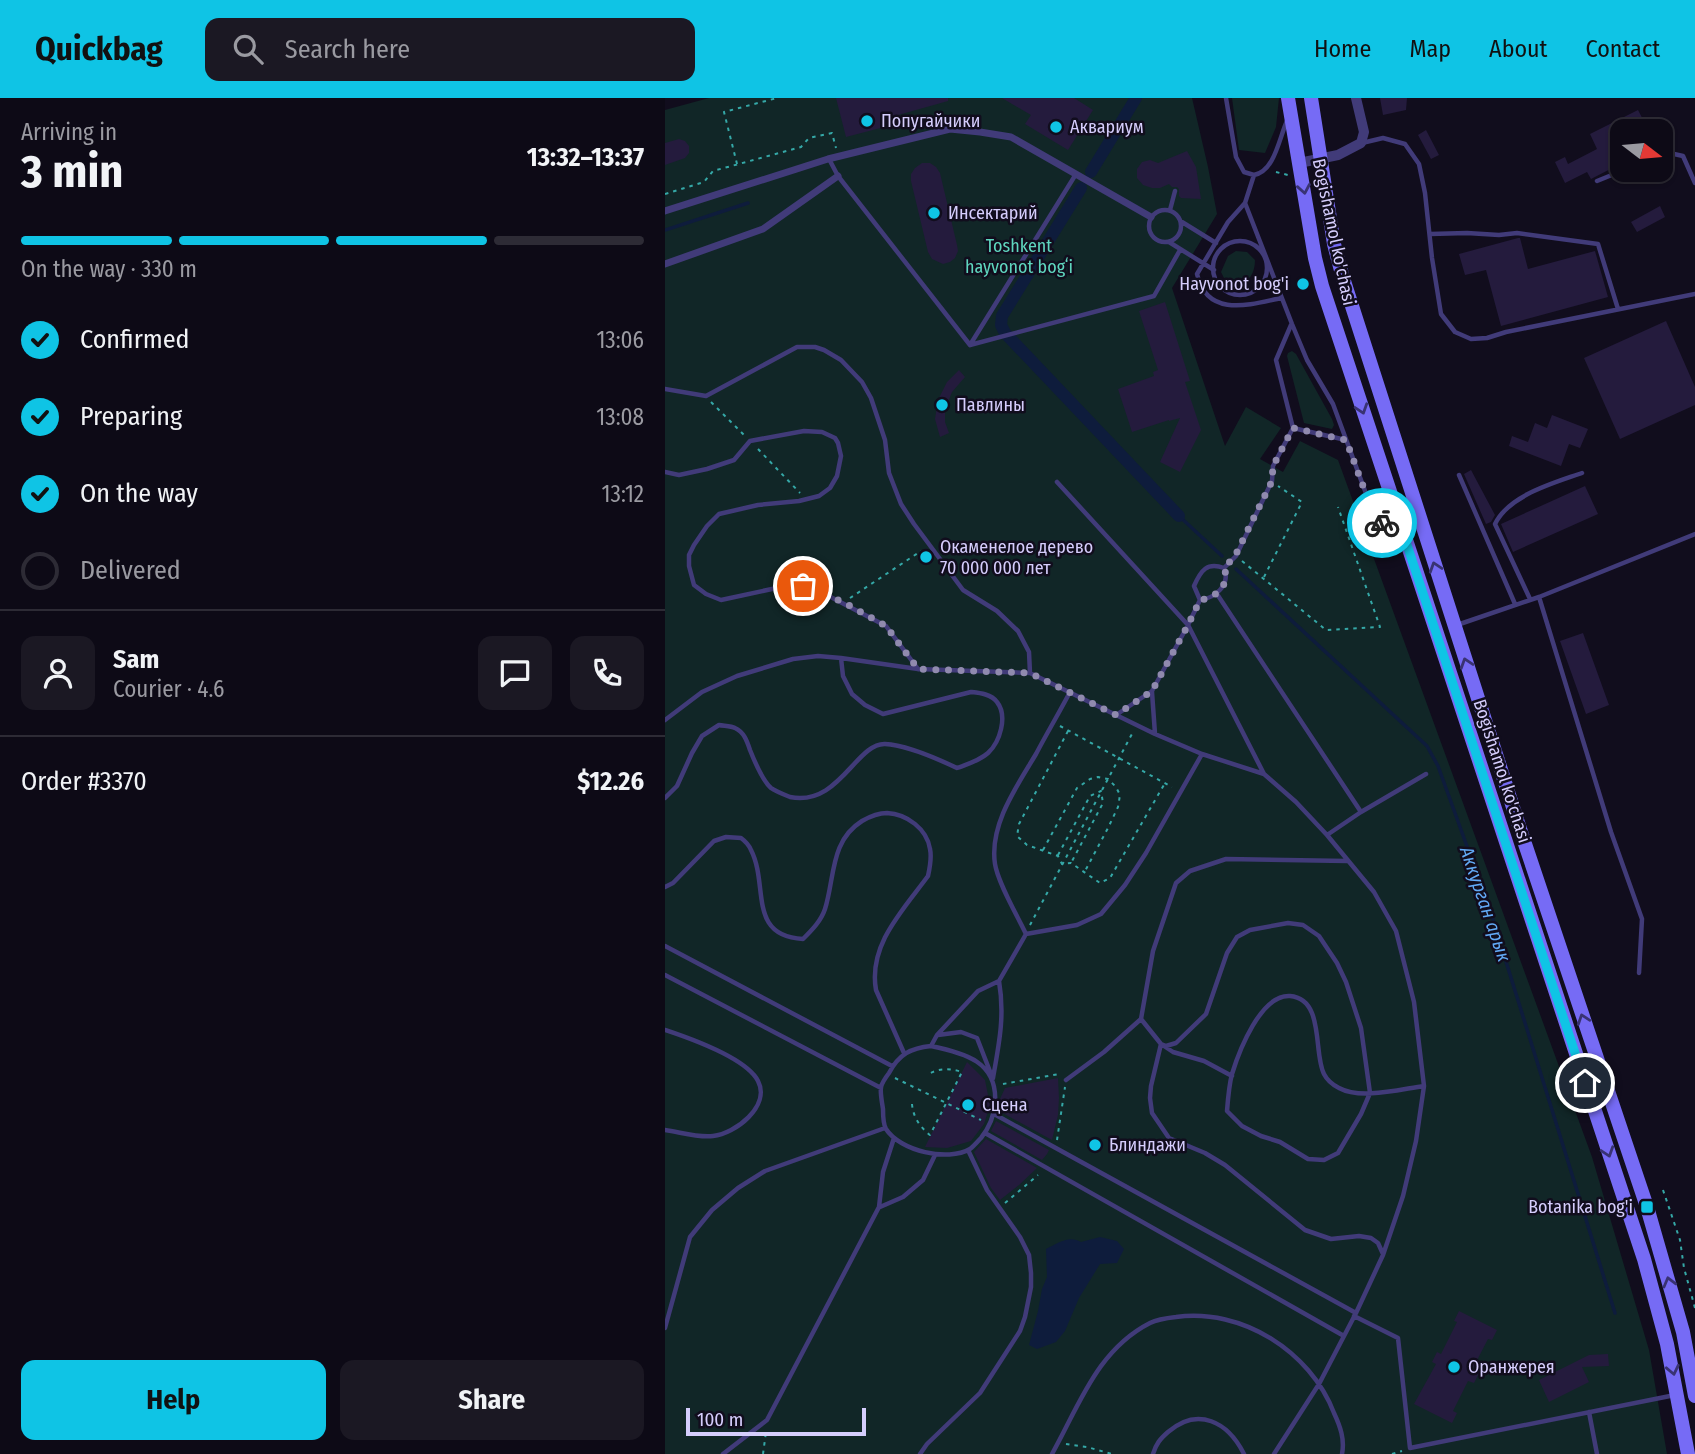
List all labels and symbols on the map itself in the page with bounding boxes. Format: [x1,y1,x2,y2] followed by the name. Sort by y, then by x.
[881,110,980,132] place label: Попугайчики
[859,113,875,129] marker: Попугайчики
[1070,116,1144,138] place label: Аквариум
[1048,119,1064,135] marker: Аквариум
[1610,119,1673,182] north arrow
[1308,157,1360,307] street label: Bogishamol ko'chasi
[1296,184,1311,195] one-way arrow
[948,202,1038,224] place label: Инсектарий
[926,205,942,221] marker: Инсектарий
[965,235,1073,278] park label: Toshkent hayvonot bogʻi
[1179,273,1289,295] place label: Hayvonot bog'i
[1295,276,1311,292] marker: Hayvonot bog'i
[956,394,1025,416] place label: Павлины
[934,397,950,413] marker: Павлины
[1354,402,1368,415] one-way arrow
[1347,488,1417,558] courier
[940,536,1093,579] place label: Окаменелое дерево 70 000 000 лет
[918,549,934,565] marker: Окаменелое дерево 70 000 000 лет
[773,556,833,616] pin
[1429,561,1443,574] one-way arrow
[1460,657,1474,670] one-way arrow
[1468,696,1536,846] street label: Bogishamol ko'chasi
[1455,843,1516,965] water label: Аккурган арык
[1577,1013,1592,1025] one-way arrow
[1555,1053,1615,1113] pin
[982,1094,1028,1116] place label: Сцена
[960,1097,976,1113] marker: Сцена
[1109,1134,1186,1156] place label: Блиндажи
[1087,1137,1103,1153] marker: Блиндажи
[1600,1145,1614,1158] one-way arrow
[1528,1196,1633,1218] place label: Botanika bog'i
[1639,1199,1655,1215] marker: Botanika bog'i
[1663,1276,1677,1288] one-way arrow
[1468,1356,1555,1378] place label: Оранжерея
[1446,1359,1462,1375] marker: Оранжерея
[1665,1364,1680,1376] one-way arrow
[686,1405,866,1437] scale bar

